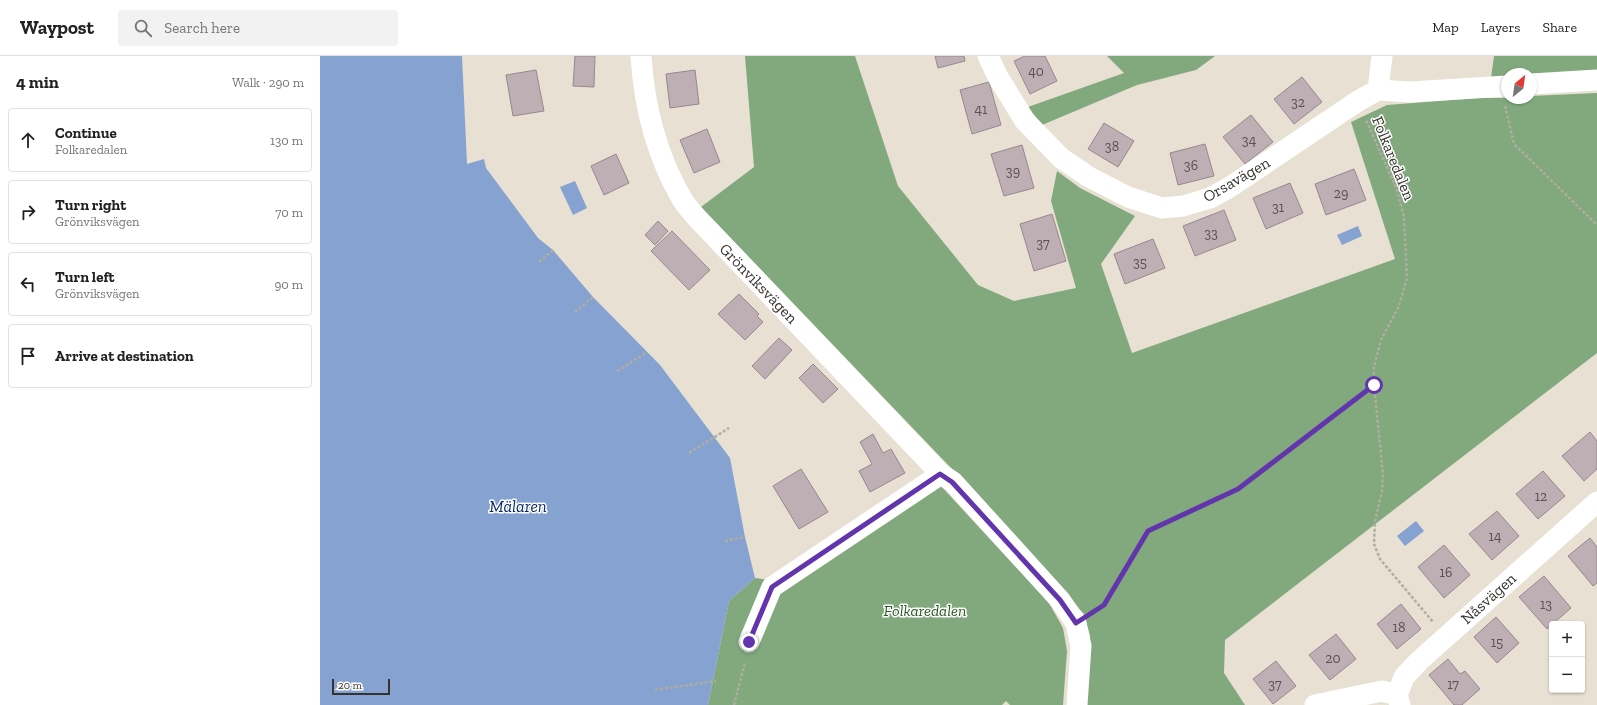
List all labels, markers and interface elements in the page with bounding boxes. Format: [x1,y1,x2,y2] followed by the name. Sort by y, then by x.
[118,10,398,46] search box
[20,16,94,39] text: Waypost
[132,17,154,39] icon: search
[164,19,240,37] text: Search here
[1432,19,1459,36] text: Map
[1481,19,1520,36] text: Layers
[1542,19,1577,36] text: Share
[1028,63,1044,80] house number: 40
[1501,68,1537,104] north arrow
[16,72,59,92] text: 4 min
[232,75,304,90] text: Walk · 290 m
[1291,94,1305,111] house number: 32
[975,101,988,118] house number: 41
[1368,113,1419,204] street label: Folkaredalen
[55,124,117,142] text: Continue
[17,129,39,151] icon: ahead
[1242,132,1257,149] house number: 34
[270,133,303,148] text: 130 m
[1105,138,1119,155] house number: 38
[55,142,127,157] text: Folkaredalen
[1199,152,1274,206] street label: Orsavägen
[1184,157,1198,174] house number: 36
[1006,163,1020,180] house number: 39
[1334,185,1348,202] house number: 29
[55,196,126,214] text: Turn right
[1272,199,1285,216] house number: 31
[17,201,39,223] icon: right
[275,205,303,220] text: 70 m
[55,214,140,229] text: Grönviksvägen
[1204,225,1218,242] house number: 33
[1036,235,1050,252] house number: 37
[716,239,802,328] street label: Grönviksvägen
[1133,254,1147,271] house number: 35
[55,268,115,286] text: Turn left
[17,273,39,295] icon: left
[274,277,303,292] text: 90 m
[55,286,140,301] text: Grönviksvägen
[17,345,39,367] icon: arrive
[55,347,194,365] text: Arrive at destination
[1365,376,1383,394] route start
[1535,488,1547,505] house number: 12
[489,496,547,516] water label: Mälaren
[1489,528,1502,545] house number: 14
[1440,564,1452,581] house number: 16
[1457,568,1520,628] street label: Nåsvägen
[1540,596,1552,613] house number: 13
[884,601,966,620] park label: Folkaredalen
[1393,619,1405,636] house number: 18
[1549,621,1585,693] map controls
[1549,621,1585,657] button: +
[740,633,758,651] route end
[1491,634,1503,651] house number: 15
[1325,650,1341,667] house number: 20
[1549,657,1585,693] button: −
[1268,676,1282,693] house number: 37
[1447,676,1459,693] house number: 17
[332,677,390,696] scale bar
[338,679,362,692] text: 20 m

